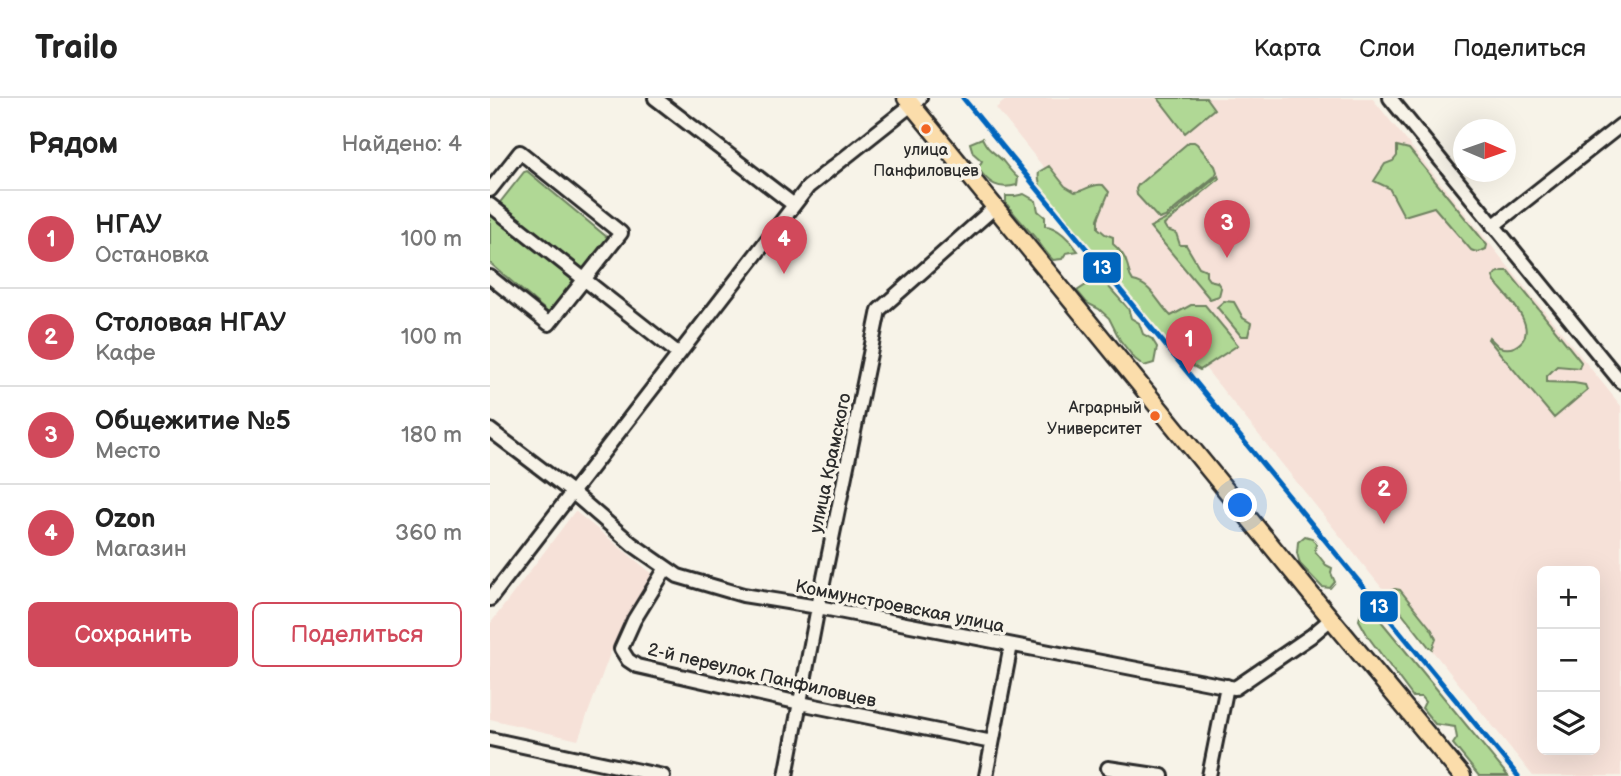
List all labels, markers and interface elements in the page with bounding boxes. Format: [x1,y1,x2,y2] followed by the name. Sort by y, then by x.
[35,28,118,68] text: Trailo
[1254,34,1321,63] text: Карта
[1359,34,1415,63] text: Слои
[1453,34,1586,63] text: Поделиться
[1453,119,1516,182] north arrow
[919,122,933,136] marker: улица Панфиловцев
[28,126,118,162] text: Рядом
[342,130,462,158] text: Найдено: 4
[873,141,979,181] place label: улица Панфиловцев
[1204,200,1250,258] pin: 3
[95,210,162,241] text: НГАУ
[761,216,807,274] pin: 4
[46,225,56,253] text: 1
[401,225,462,253] text: 100 m
[95,241,209,269] text: Остановка
[1082,251,1122,284] line badge: 13
[1092,257,1112,280] text: 13
[95,308,286,339] text: Столовая НГАУ
[1166,316,1212,374] pin: 1
[44,323,58,351] text: 2
[401,323,462,351] text: 100 m
[95,339,156,367] text: Кафе
[805,391,856,535] street label: улица Крамского
[1047,399,1143,439] place label: Аграрный Университет
[95,406,291,437] text: Общежитие №5
[1148,409,1162,423] marker: Аграрный Университет
[44,421,58,449] text: 3
[401,421,462,449] text: 180 m
[95,437,161,465] text: Место
[1361,466,1407,524] pin: 2
[1223,488,1257,522] your location
[95,504,156,535] text: Ozon
[44,519,58,547] text: 4
[395,519,462,547] text: 360 m
[95,535,187,563] text: Магазин
[1537,566,1600,755] map controls
[1537,566,1600,629] button: +
[793,576,1007,637] street label: Коммунстроевская улица
[1359,590,1399,623] line badge: 13
[1369,596,1389,619] text: 13
[28,602,238,667] button: Сохранить
[252,602,462,667] button: Поделиться
[1537,629,1600,692] button: −
[646,639,879,712] street label: 2-й переулок Панфиловцев
[1537,692,1600,755] button: layers

